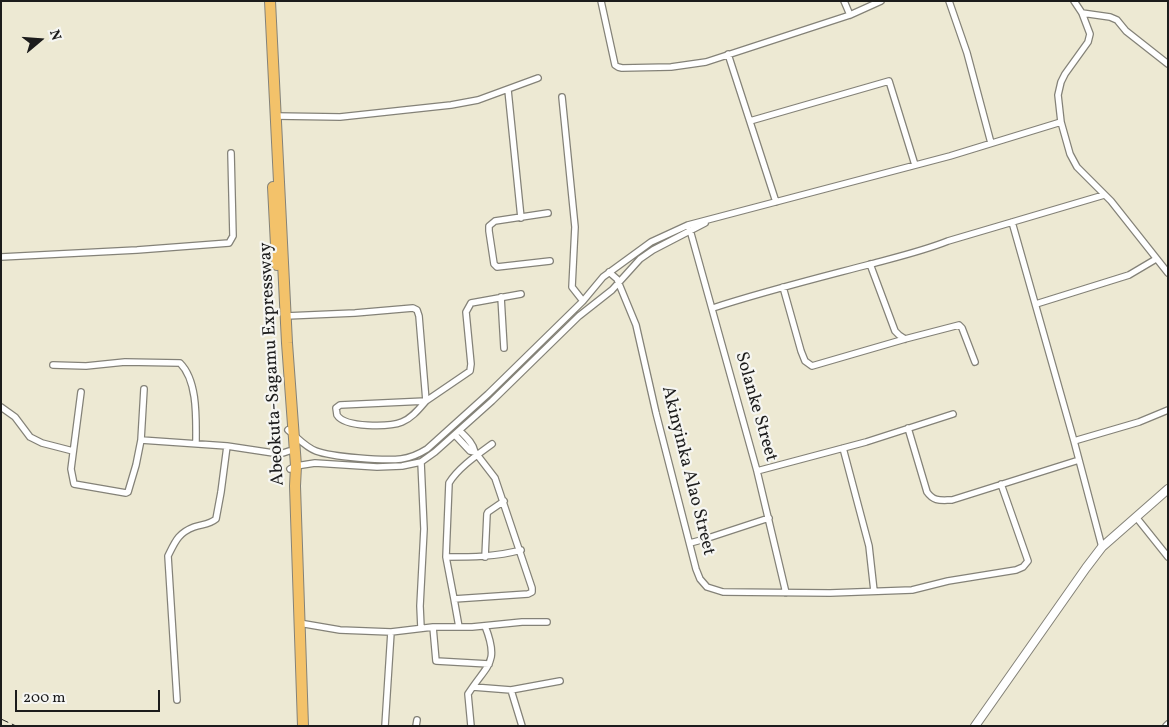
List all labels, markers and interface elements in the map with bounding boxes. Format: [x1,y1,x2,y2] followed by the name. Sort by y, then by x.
[15,15,65,65] north arrow
[44,27,65,43] text: N
[256,242,290,486] street label: Abeokuta-Sagamu Expressway
[729,350,781,464] street label: Solanke Street
[656,384,718,558] street label: Akinyinka Alao Street
[18,680,162,712] scale bar
[23,688,66,709] text: 200 m

